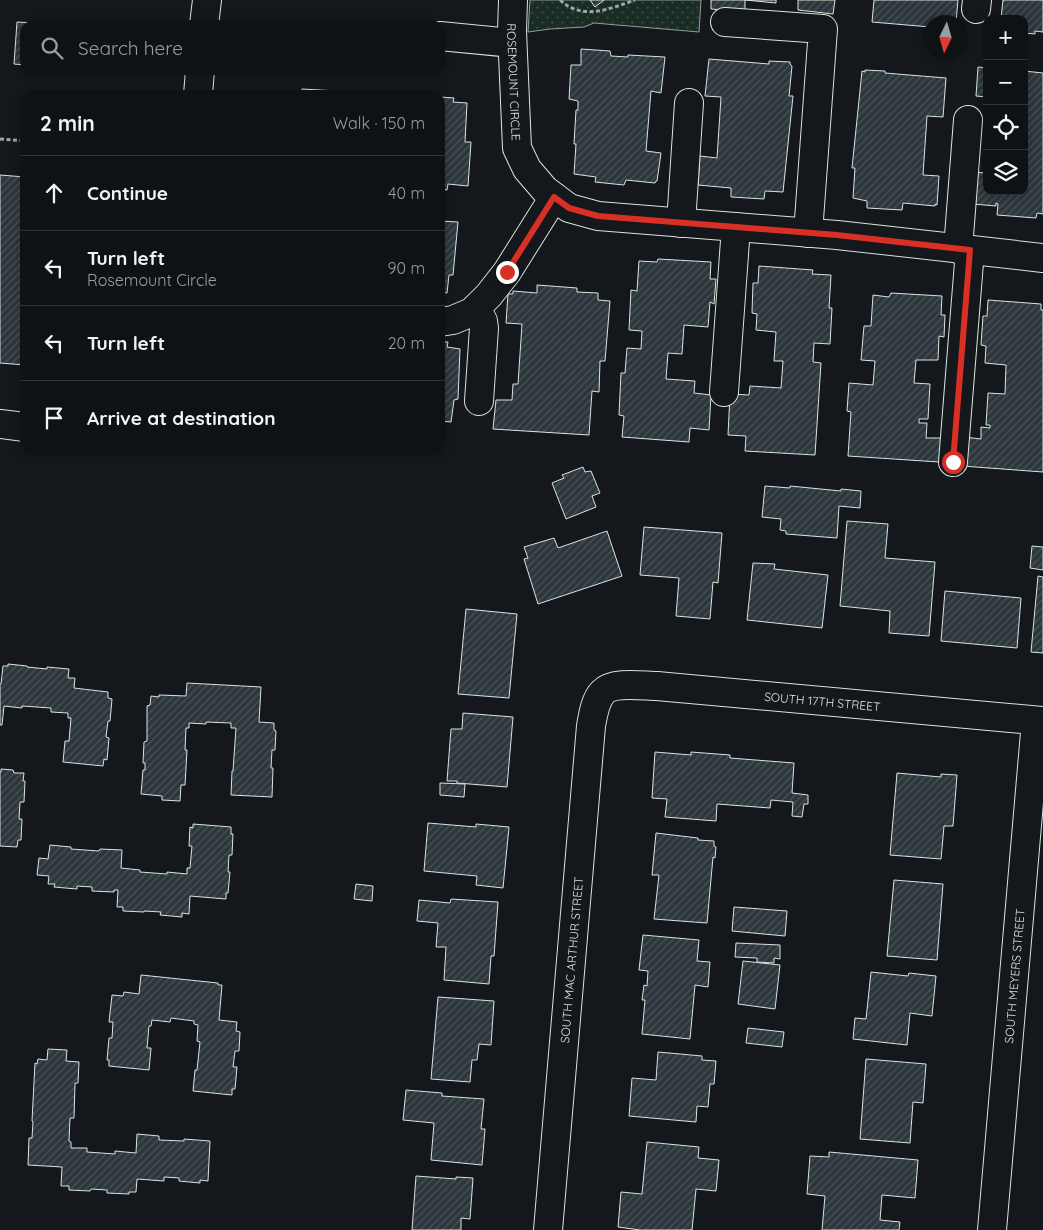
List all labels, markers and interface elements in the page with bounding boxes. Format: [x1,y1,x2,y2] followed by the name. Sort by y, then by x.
[923,15,968,60] north arrow
[983,15,1028,195] map controls
[983,15,1028,60] button: +
[20,20,445,75] search box
[504,23,524,141] street label: ROSEMOUNT CIRCLE
[38,34,66,62] icon: search
[78,36,183,60] text: Search here
[983,60,1028,105] button: −
[983,105,1028,150] button: locate
[40,110,95,136] text: 2 min
[333,113,425,133] text: Walk · 150 m
[983,150,1028,195] button: layers
[40,179,68,207] icon: ahead
[87,181,168,205] text: Continue
[388,183,425,203] text: 40 m
[87,246,165,270] text: Turn left
[40,254,68,282] icon: left
[388,258,425,278] text: 90 m
[496,261,519,284] route end
[87,270,217,290] text: Rosemount Circle
[40,329,68,357] icon: left
[87,331,165,355] text: Turn left
[388,333,425,353] text: 20 m
[40,404,68,432] icon: arrive
[87,406,276,430] text: Arrive at destination
[942,451,965,474] route start
[764,688,881,714] street label: SOUTH 17TH STREET
[556,876,586,1044] street label: SOUTH MAC ARTHUR STREET
[1001,908,1027,1044] street label: SOUTH MEYERS STREET

